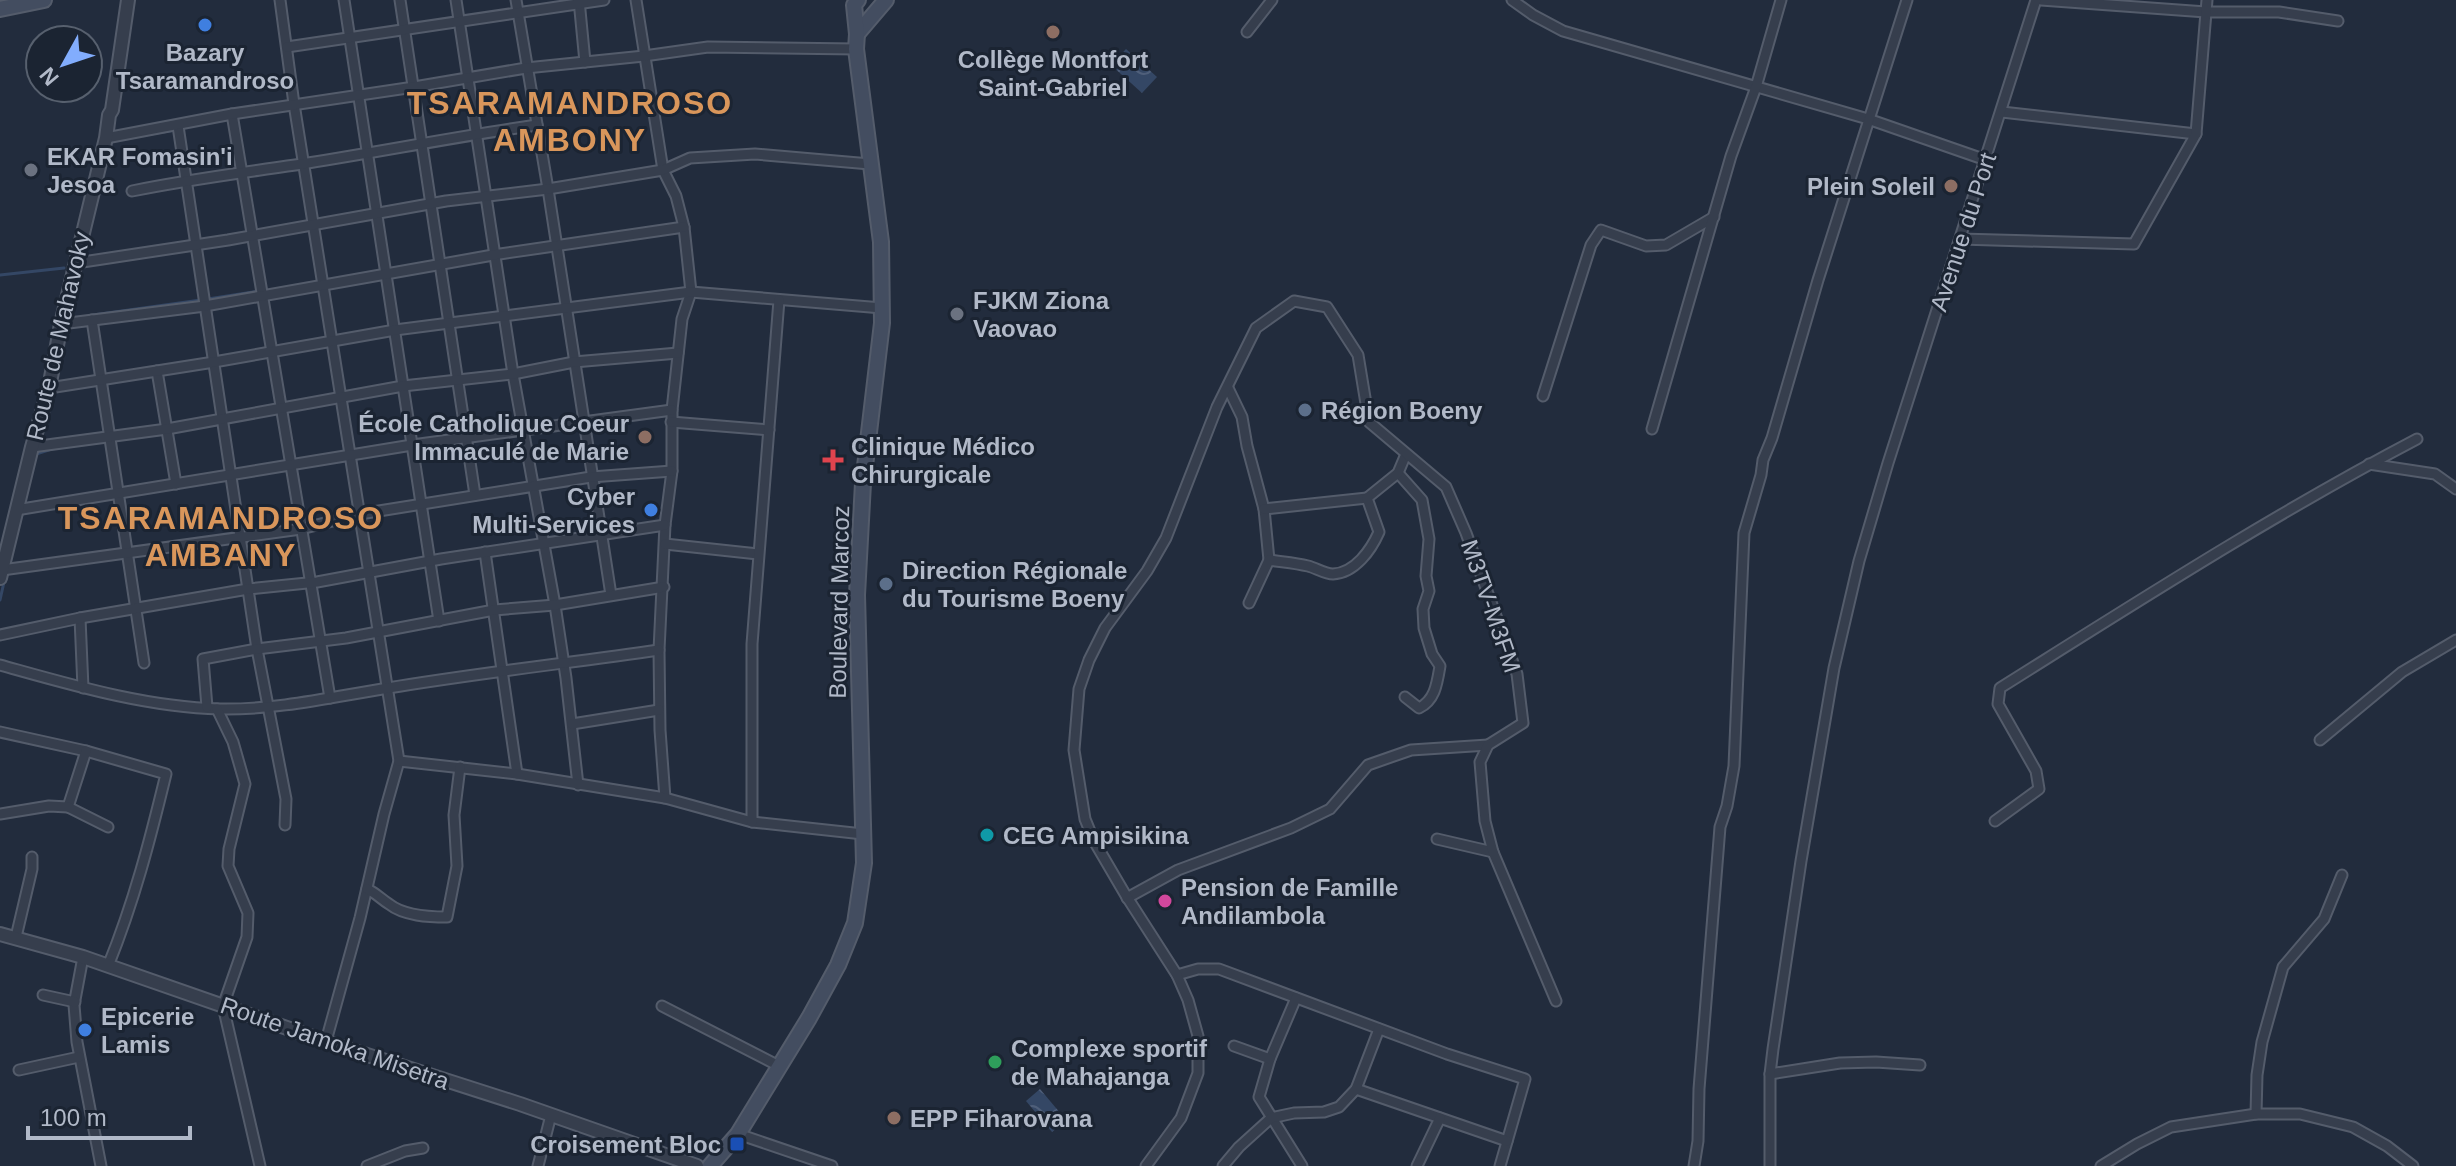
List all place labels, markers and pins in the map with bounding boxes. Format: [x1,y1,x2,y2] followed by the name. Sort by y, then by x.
[196,16,214,34] marker: Bazary Tsaramandroso
[1044,23,1062,41] marker: Collège Montfort Saint-Gabriel
[116,39,294,94] place label: Bazary Tsaramandroso
[958,46,1148,101] place label: Collège Montfort Saint-Gabriel
[47,143,233,198] place label: EKAR Fomasin'i Jesoa
[22,161,40,179] marker: EKAR Fomasin'i Jesoa
[1807,173,1935,200] place label: Plein Soleil
[1942,177,1960,195] marker: Plein Soleil
[973,287,1110,342] place label: FJKM Ziona Vaovao
[948,305,966,323] marker: FJKM Ziona Vaovao
[1321,397,1483,424] place label: Région Boeny
[1296,401,1314,419] marker: Région Boeny
[358,410,629,465] place label: École Catholique Coeur Immaculé de Marie
[636,428,654,446] marker: École Catholique Coeur Immaculé de Marie
[851,433,1035,488] place label: Clinique Médico Chirurgicale
[822,449,844,471] marker: Clinique Médico Chirurgicale
[472,483,635,538] place label: Cyber Multi-Services
[642,501,660,519] marker: Cyber Multi-Services
[902,557,1127,612] place label: Direction Régionale du Tourisme Boeny
[877,575,895,593] marker: Direction Régionale du Tourisme Boeny
[1003,822,1189,849] place label: CEG Ampisikina
[978,826,996,844] marker: CEG Ampisikina
[1181,874,1398,929] place label: Pension de Famille Andilambola
[1156,892,1174,910] marker: Pension de Famille Andilambola
[101,1003,194,1058] place label: Epicerie Lamis
[76,1021,94,1039] marker: Epicerie Lamis
[1011,1035,1208,1090] place label: Complexe sportif de Mahajanga
[986,1053,1004,1071] marker: Complexe sportif de Mahajanga
[910,1105,1093,1132] place label: EPP Fiharovana
[885,1109,903,1127] marker: EPP Fiharovana
[530,1131,721,1158] place label: Croisement Bloc
[728,1135,746,1153] marker: Croisement Bloc

